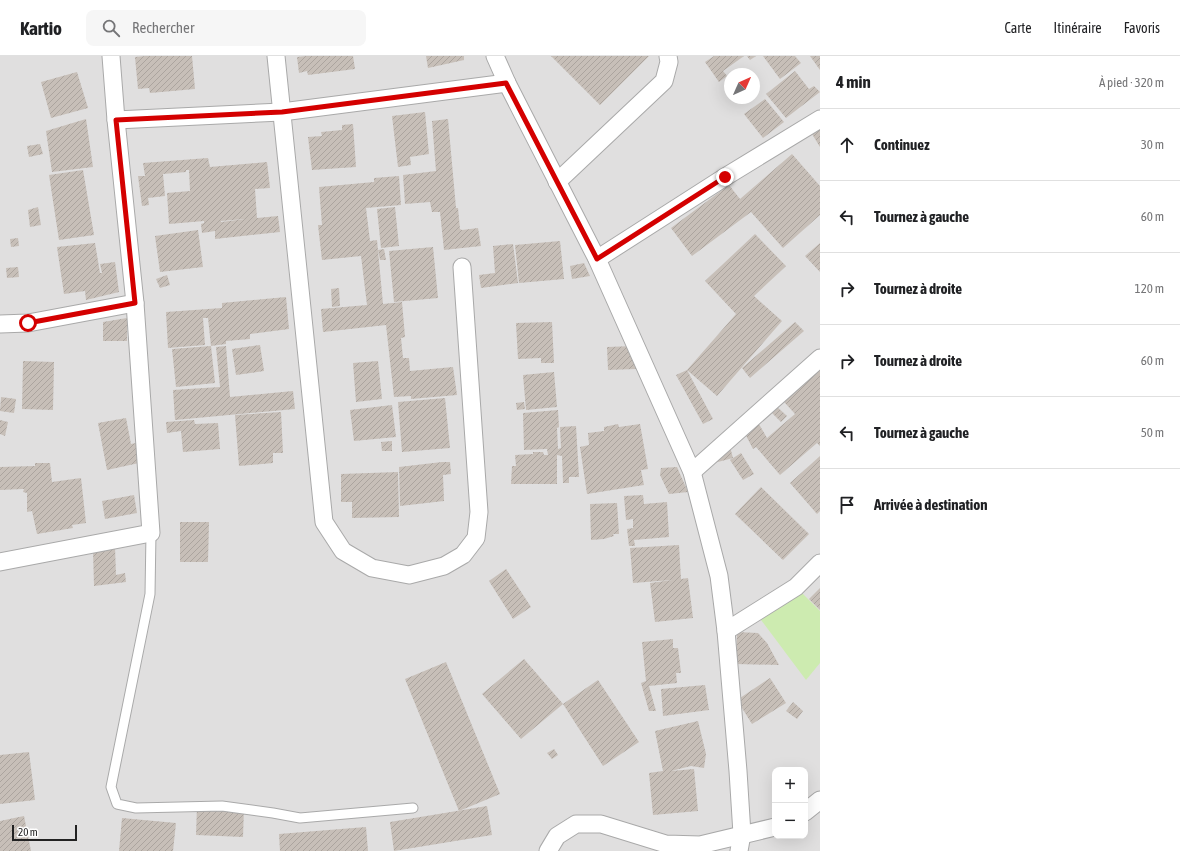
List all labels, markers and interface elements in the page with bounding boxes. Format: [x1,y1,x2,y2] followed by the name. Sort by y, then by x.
[86,10,366,46] search box
[20,17,62,39] text: Kartio
[100,17,122,39] icon: search
[132,19,194,36] text: Rechercher
[1005,20,1032,36] text: Carte
[1054,20,1102,36] text: Itinéraire
[1124,20,1160,36] text: Favoris
[724,68,760,104] north arrow
[836,72,871,92] text: 4 min
[1099,75,1164,90] text: À pied · 320 m
[836,134,858,156] icon: ahead
[874,136,930,153] text: Continuez
[1141,137,1164,152] text: 30 m
[716,168,734,186] route end
[836,206,858,228] icon: left
[874,208,969,225] text: Tournez à gauche
[1141,209,1164,224] text: 60 m
[836,278,858,300] icon: right
[874,280,962,297] text: Tournez à droite
[1135,281,1164,296] text: 120 m
[19,314,37,332] route start
[836,350,858,372] icon: right
[874,352,962,369] text: Tournez à droite
[1141,353,1164,368] text: 60 m
[836,422,858,444] icon: left
[874,424,969,441] text: Tournez à gauche
[1141,425,1164,440] text: 50 m
[836,494,858,516] icon: arrive
[874,496,988,513] text: Arrivée à destination
[772,767,808,839] map controls
[772,767,808,803] button: +
[772,803,808,839] button: −
[12,823,77,842] scale bar
[18,826,38,838] text: 20 m

